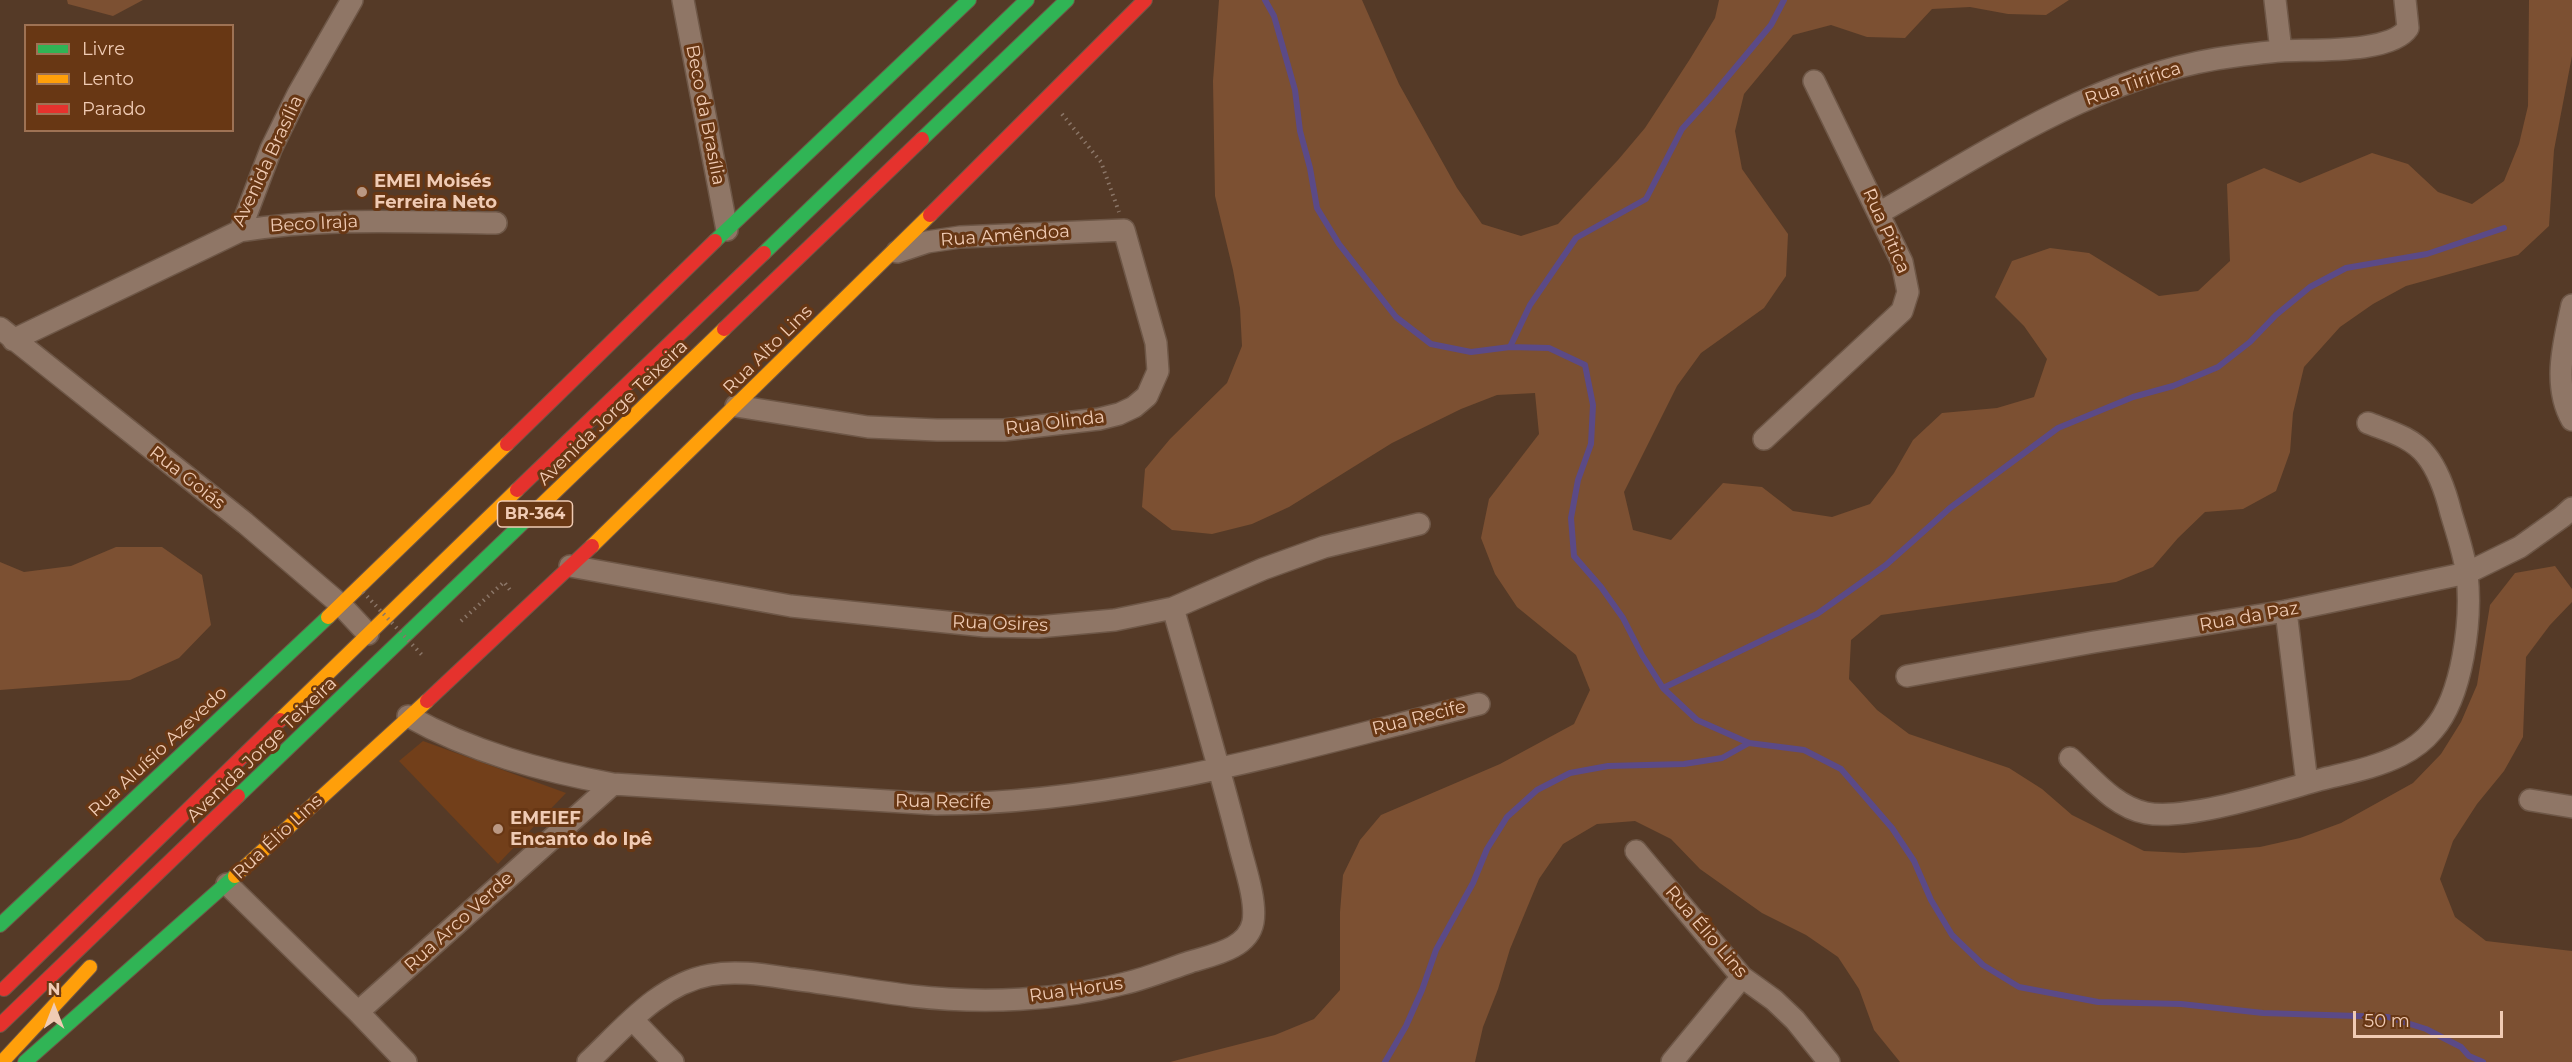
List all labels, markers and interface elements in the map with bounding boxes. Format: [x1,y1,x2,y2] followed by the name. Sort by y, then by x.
[24,24,234,132] legend
[82,38,125,60] text: Livre
[681,43,729,187] street label: Beco da Brasília
[2082,57,2184,111] street label: Rua Tiririca
[82,68,134,90] text: Lento
[228,92,308,230] street label: Avenida Brasília
[82,98,146,120] text: Parado
[374,171,497,213] place label: EMEI Moisés Ferreira Neto
[355,185,369,199] marker: EMEI Moisés Ferreira Neto
[1858,185,1914,277] street label: Rua Pitica
[269,211,359,237] street label: Beco Iraja
[940,221,1070,251] street label: Rua Amêndoa
[719,301,817,399] street label: Rua Alto Lins
[534,336,692,490] street label: Avenida Jorge Teixeira
[1004,406,1106,440] street label: Rua Olinda
[145,442,229,514] street label: Rua Goiás
[498,501,572,527] road number: BR-364
[2198,598,2300,636] street label: Rua da Paz
[952,612,1048,636] street label: Rua Osires
[183,673,341,827] street label: Avenida Jorge Teixeira
[84,682,232,822] street label: Rua Aluísio Azevedo
[1370,696,1468,740] street label: Rua Recife
[229,790,327,884] street label: Rua Élio Lins
[895,790,991,814] street label: Rua Recife
[510,808,652,850] place label: EMEIEF Encanto do Ipê
[491,822,505,836] marker: EMEIEF Encanto do Ipê
[400,868,518,976] street label: Rua Arco Verde
[1660,882,1752,982] street label: Rua Élio Lins
[1028,973,1124,1007] street label: Rua Horus
[24,978,84,1038] north arrow
[48,980,60,999] text: N
[2356,999,2506,1037] scale bar
[2364,1010,2410,1032] text: 50 m

